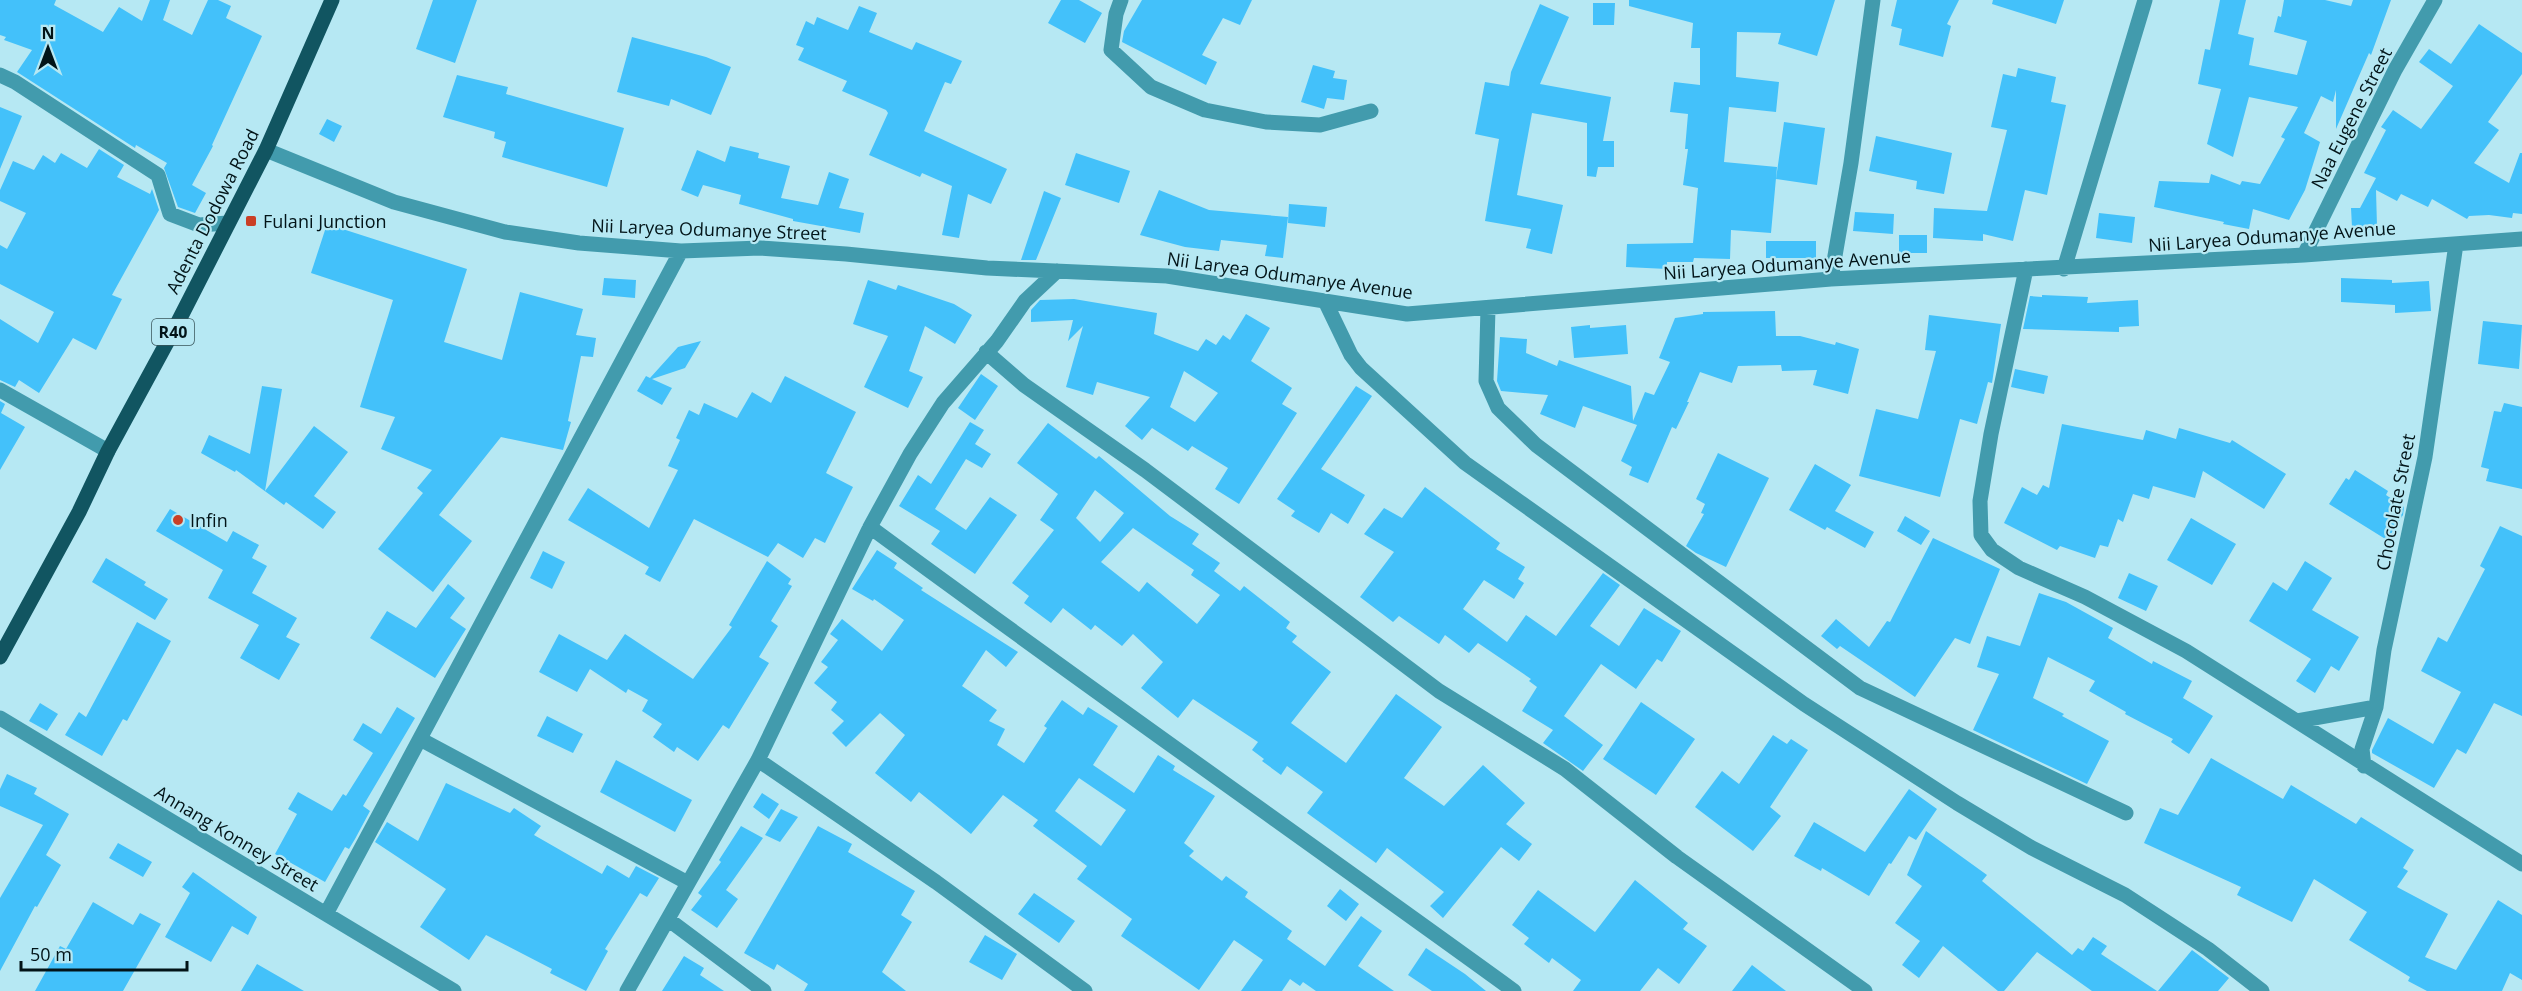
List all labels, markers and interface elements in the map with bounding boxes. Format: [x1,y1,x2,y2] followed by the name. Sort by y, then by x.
[18,18,78,78] north arrow
[41,22,55,44] text: N
[2305,43,2397,193] street label: Naa Eugene Street
[160,124,264,298] street label: Adenta Dodowa Road
[263,209,387,233] place label: Fulani Junction
[591,213,827,245] street label: Nii Laryea Odumanye Street
[244,214,258,228] marker: Fulani Junction
[2147,215,2397,257] street label: Nii Laryea Odumanye Avenue
[1662,243,1912,285] street label: Nii Laryea Odumanye Avenue
[1165,246,1415,304] street label: Nii Laryea Odumanye Avenue
[152,319,194,345] road number: R40
[2370,432,2420,572] street label: Chocolate Street
[190,508,228,532] place label: Infin
[171,513,185,527] marker: Infin
[151,780,323,896] street label: Annang Konney Street
[21,934,188,972] scale bar
[30,942,72,966] text: 50 m

